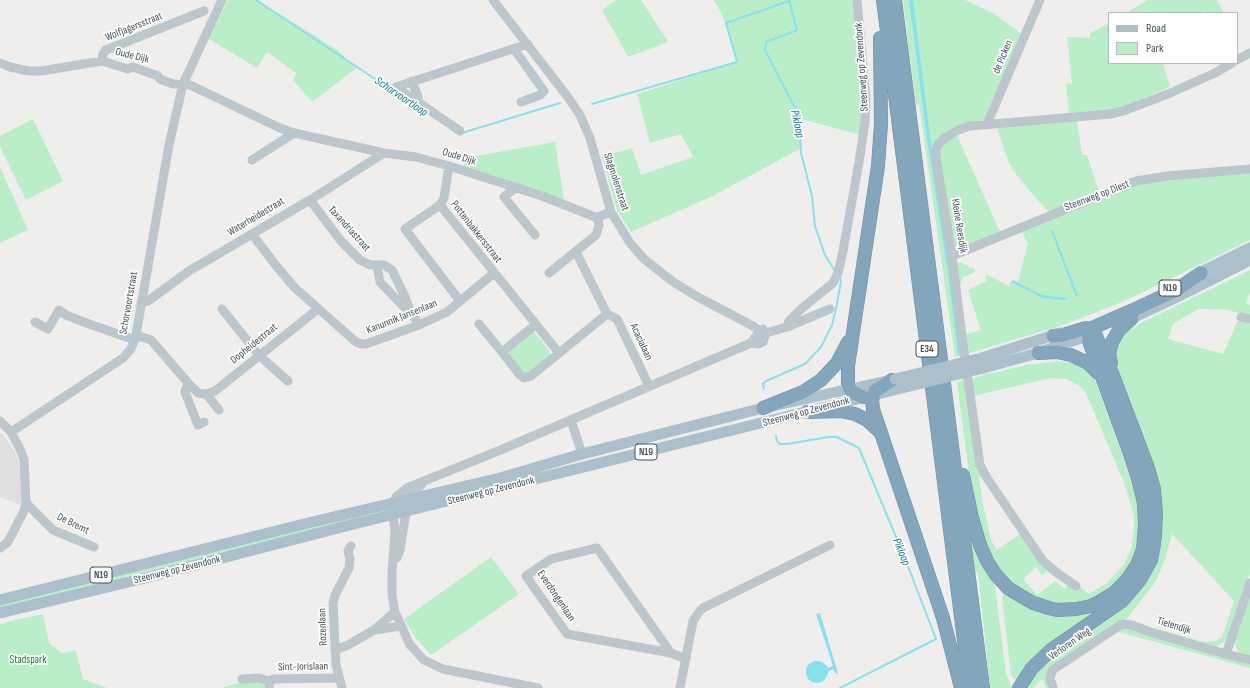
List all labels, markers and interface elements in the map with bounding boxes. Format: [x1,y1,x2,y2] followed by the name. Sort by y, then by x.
[103,10,165,44] street label: Wolfjagersstraat
[1108,12,1238,64] legend
[1146,21,1166,36] text: Road
[852,22,872,112] street label: Steenweg op Zevendonk
[990,38,1016,76] street label: de Picken
[1146,41,1164,56] text: Park
[114,45,150,67] street label: Oude Dijk
[372,74,430,120] water label: Schorvoortloop
[787,109,807,139] water label: Pikloop
[441,146,477,168] street label: Oude Dijk
[600,151,632,213] street label: Slagmolenstraat
[1063,178,1131,214] street label: Steenweg op Diest
[225,195,287,239] street label: Waterheidestraat
[448,198,504,266] street label: Pottenbakkersstraat
[948,198,970,254] street label: Kleine Reesdijk
[325,203,373,255] street label: Taxandriastraat
[117,271,141,335] street label: Schorvoortstraat
[1159,280,1181,296] road number: N19
[365,297,439,337] street label: Kanunnik Jansenlaan
[228,321,280,367] street label: Dopheidestraat
[627,321,655,363] street label: Acacialaan
[916,341,938,357] road number: E34
[761,394,851,430] street label: Steenweg op Zevendonk
[635,444,657,460] road number: N19
[446,474,536,508] street label: Steenweg op Zevendonk
[55,511,91,537] street label: De Bremt
[889,536,913,568] water label: Pikloop
[132,553,222,587] street label: Steenweg op Zevendonk
[90,567,112,583] road number: N19
[534,568,578,624] street label: Everdongenlaan
[316,608,330,646] street label: Rozenlaan
[1155,615,1193,637] street label: Tielendijk
[1046,625,1094,663] street label: Verloren Weg
[10,653,46,667] park label: Stadspark
[278,660,328,674] street label: Sint-Jorislaan

